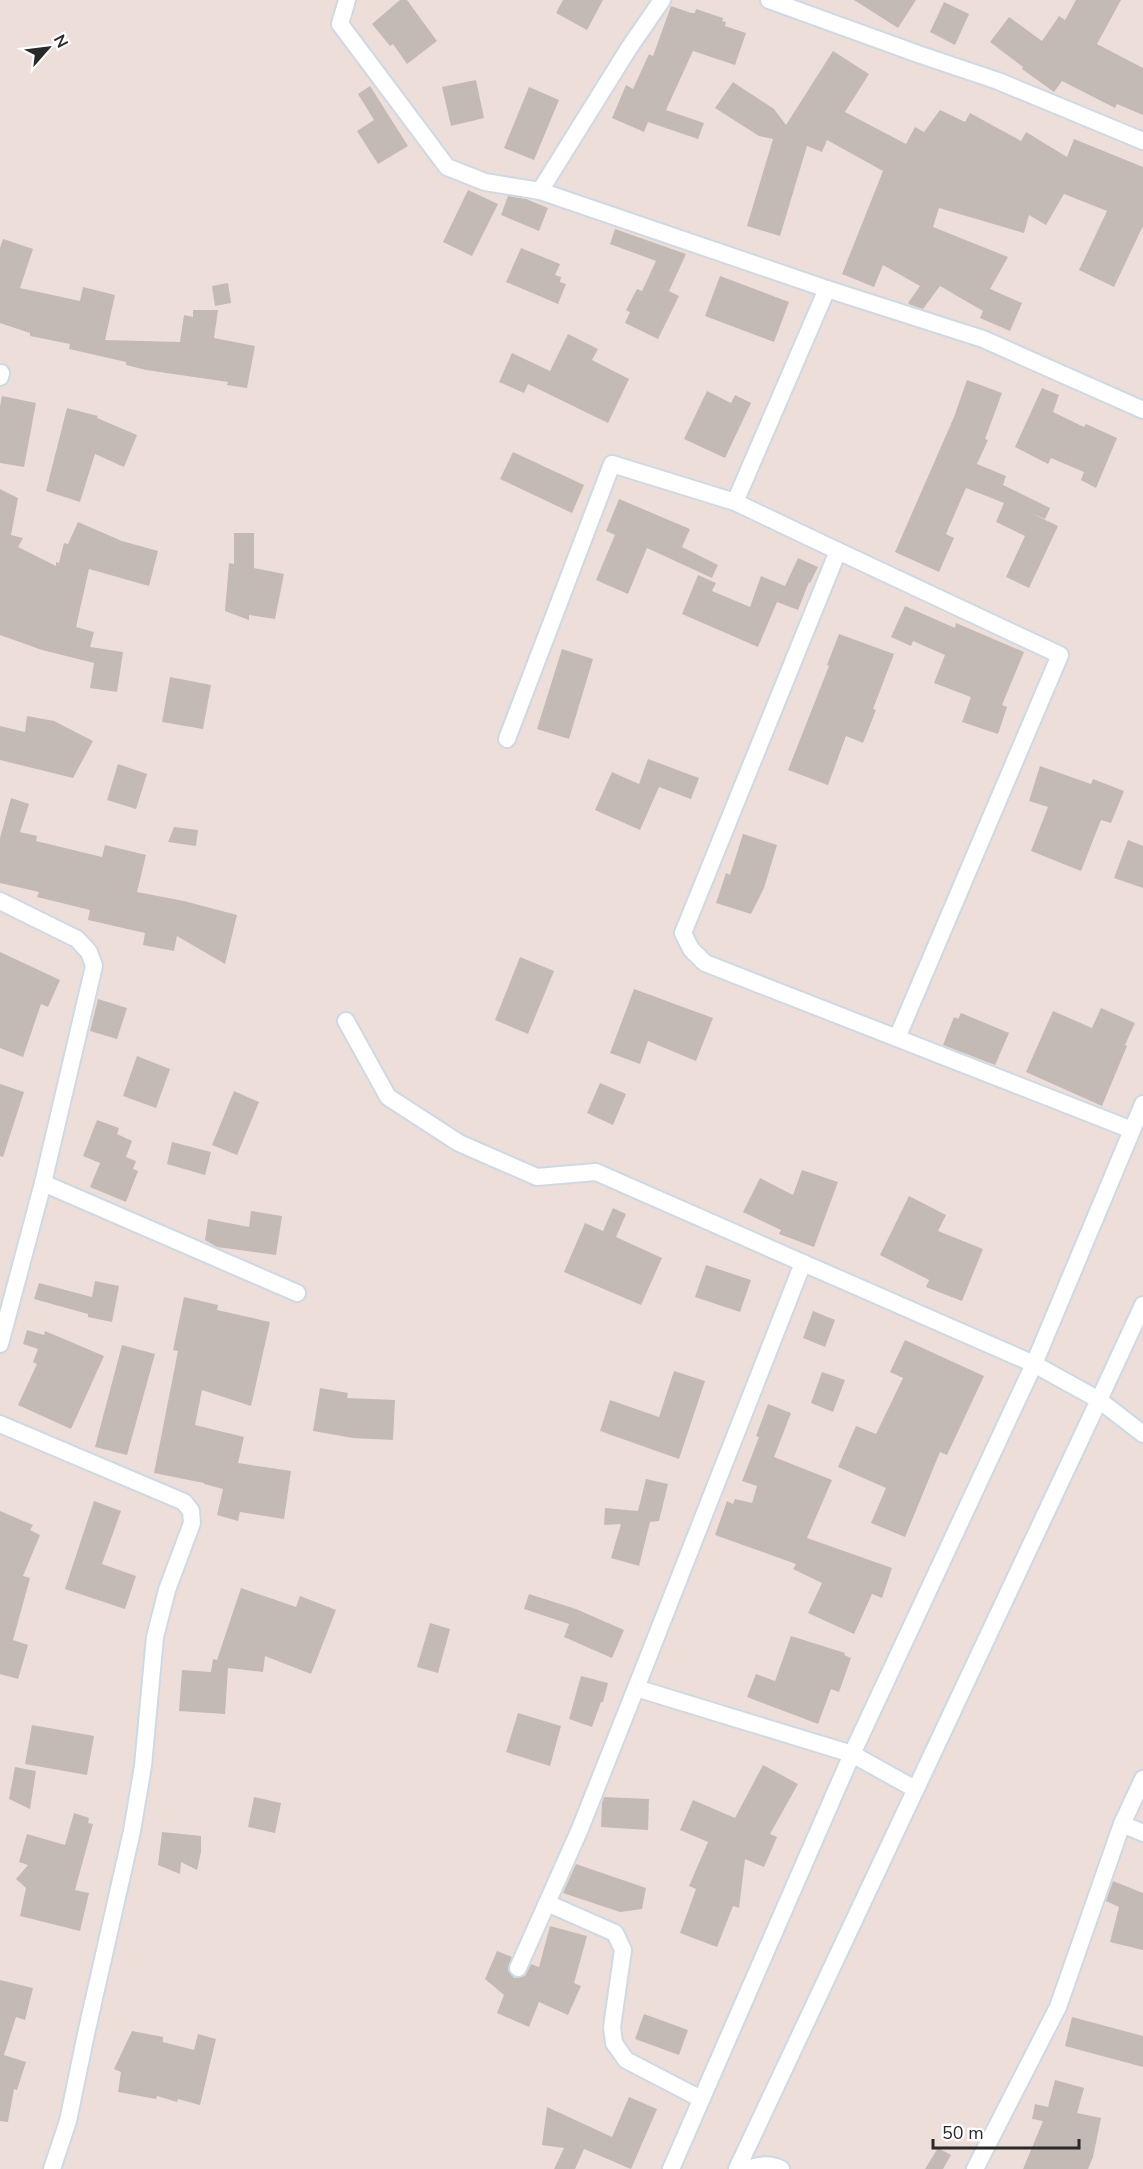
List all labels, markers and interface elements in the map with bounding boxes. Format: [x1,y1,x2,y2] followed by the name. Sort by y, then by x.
[18,18,78,78] north arrow
[48,31,73,52] text: N
[933,2112,1078,2150] scale bar
[942,2121,984,2145] text: 50 m

